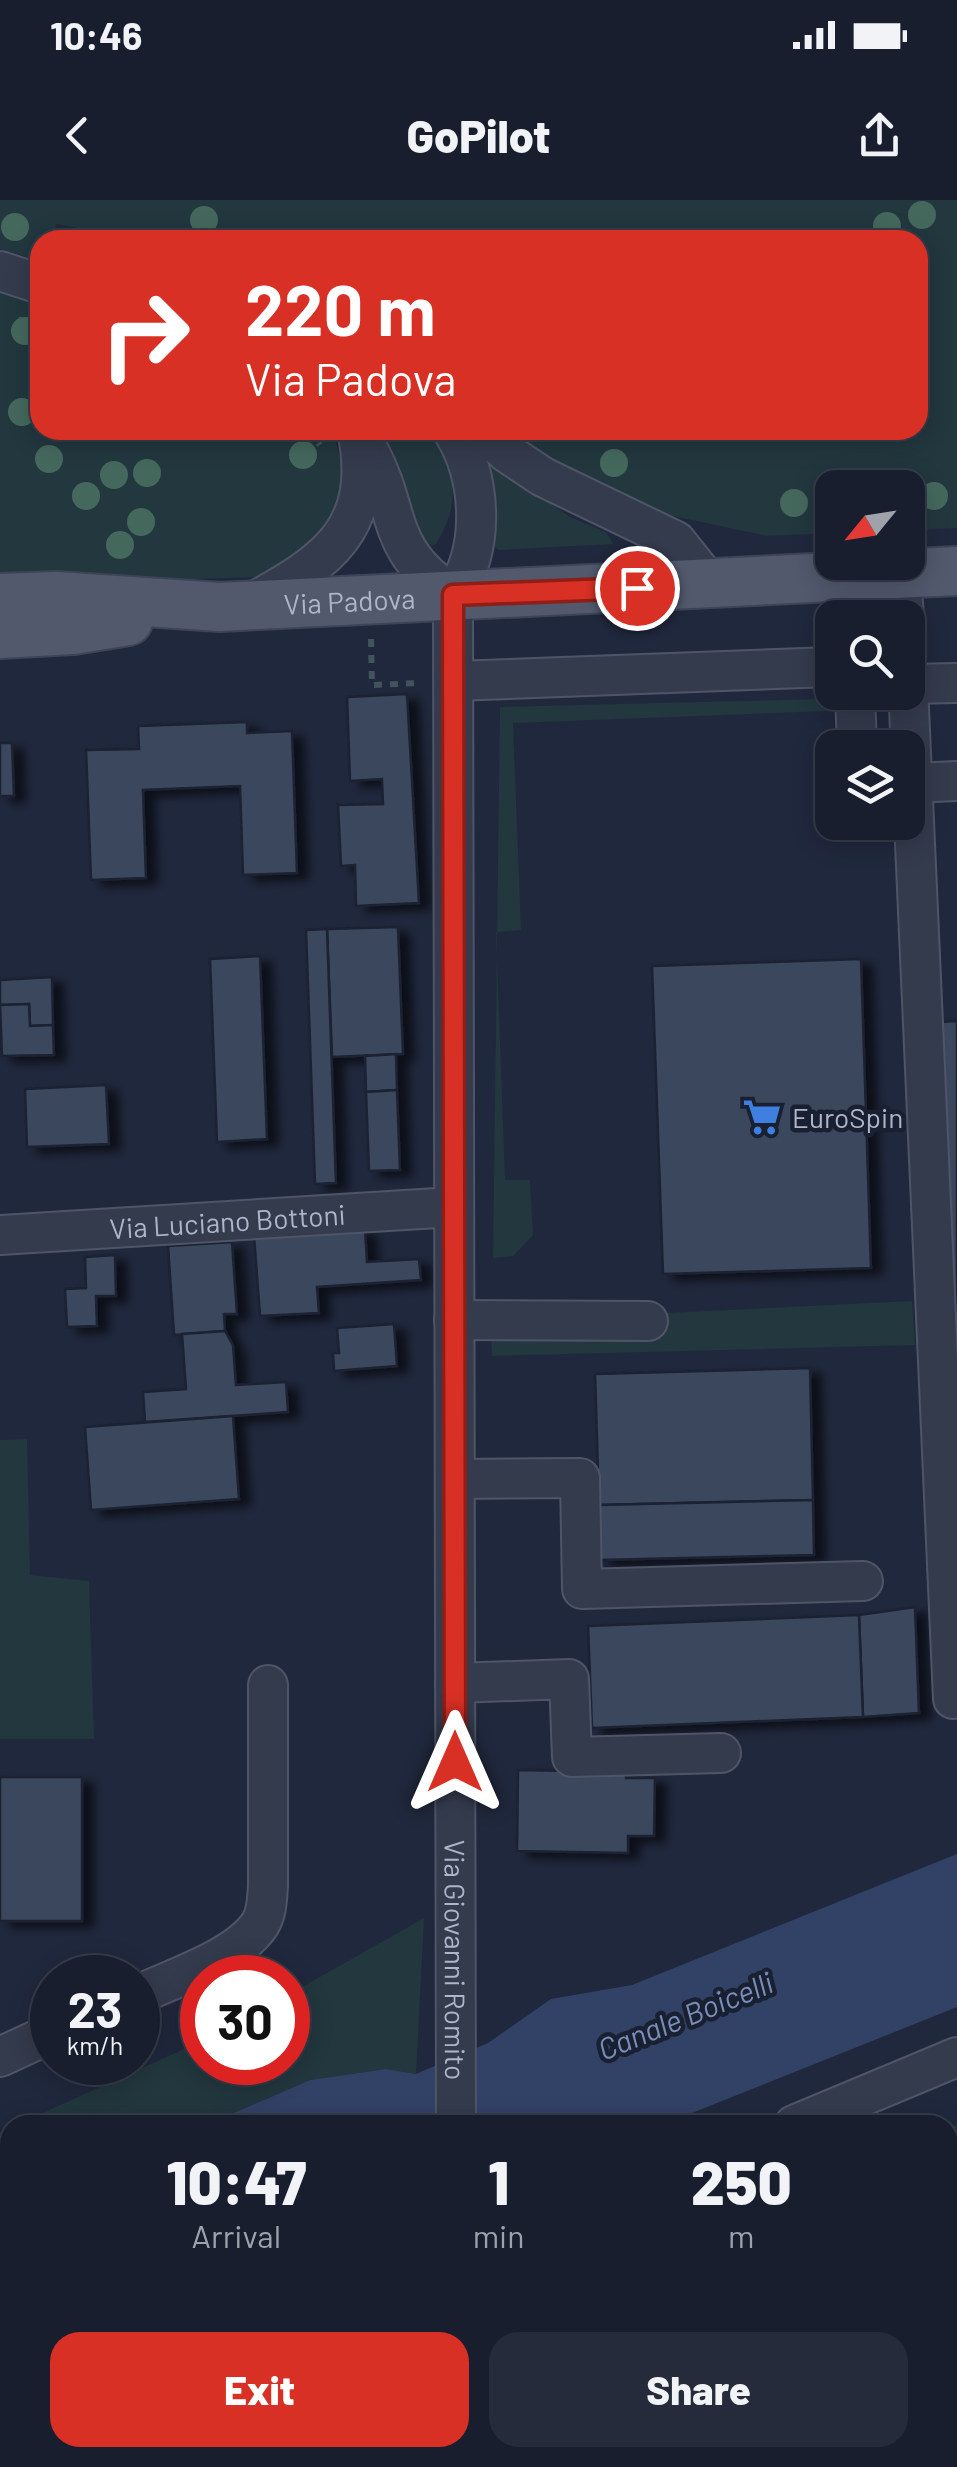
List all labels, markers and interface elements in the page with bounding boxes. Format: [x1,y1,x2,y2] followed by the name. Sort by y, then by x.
[50,12,142,58] text: 10:46
[50,108,105,163] icon: back
[407,108,550,162] text: GoPilot
[852,108,907,163] icon: share
[245,266,436,350] text: 220 m
[80,270,210,400] icon: right
[245,351,457,405] text: Via Padova
[815,470,925,580] north arrow
[815,470,925,840] map controls
[595,546,680,631] pin
[610,561,665,616] icon: arrive
[283,580,416,621] street label: Via Padova
[815,600,925,710] button: search
[815,730,925,840] button: layers
[741,1096,783,1138] supermarket icon: EuroSpin
[792,1100,903,1134] place label: EuroSpin
[109,1197,347,1245] street label: Via Luciano Bottoni
[403,1710,507,1814] position arrow
[438,1840,473,2080] street label: Via Giovanni Romito
[180,1955,310,2085] speed limit sign: 30
[592,1963,778,2066] water label: Canale Boicelli
[68,1978,122,2038] text: 23
[67,2030,123,2060] text: km/h
[166,2145,307,2217] text: 10:47
[488,2145,509,2217] text: 1
[691,2145,792,2217] text: 250
[192,2216,281,2254] text: Arrival
[473,2216,525,2254] text: min
[728,2216,754,2254] text: m
[50,2332,469,2447] button: Exit
[489,2332,908,2447] button: Share

